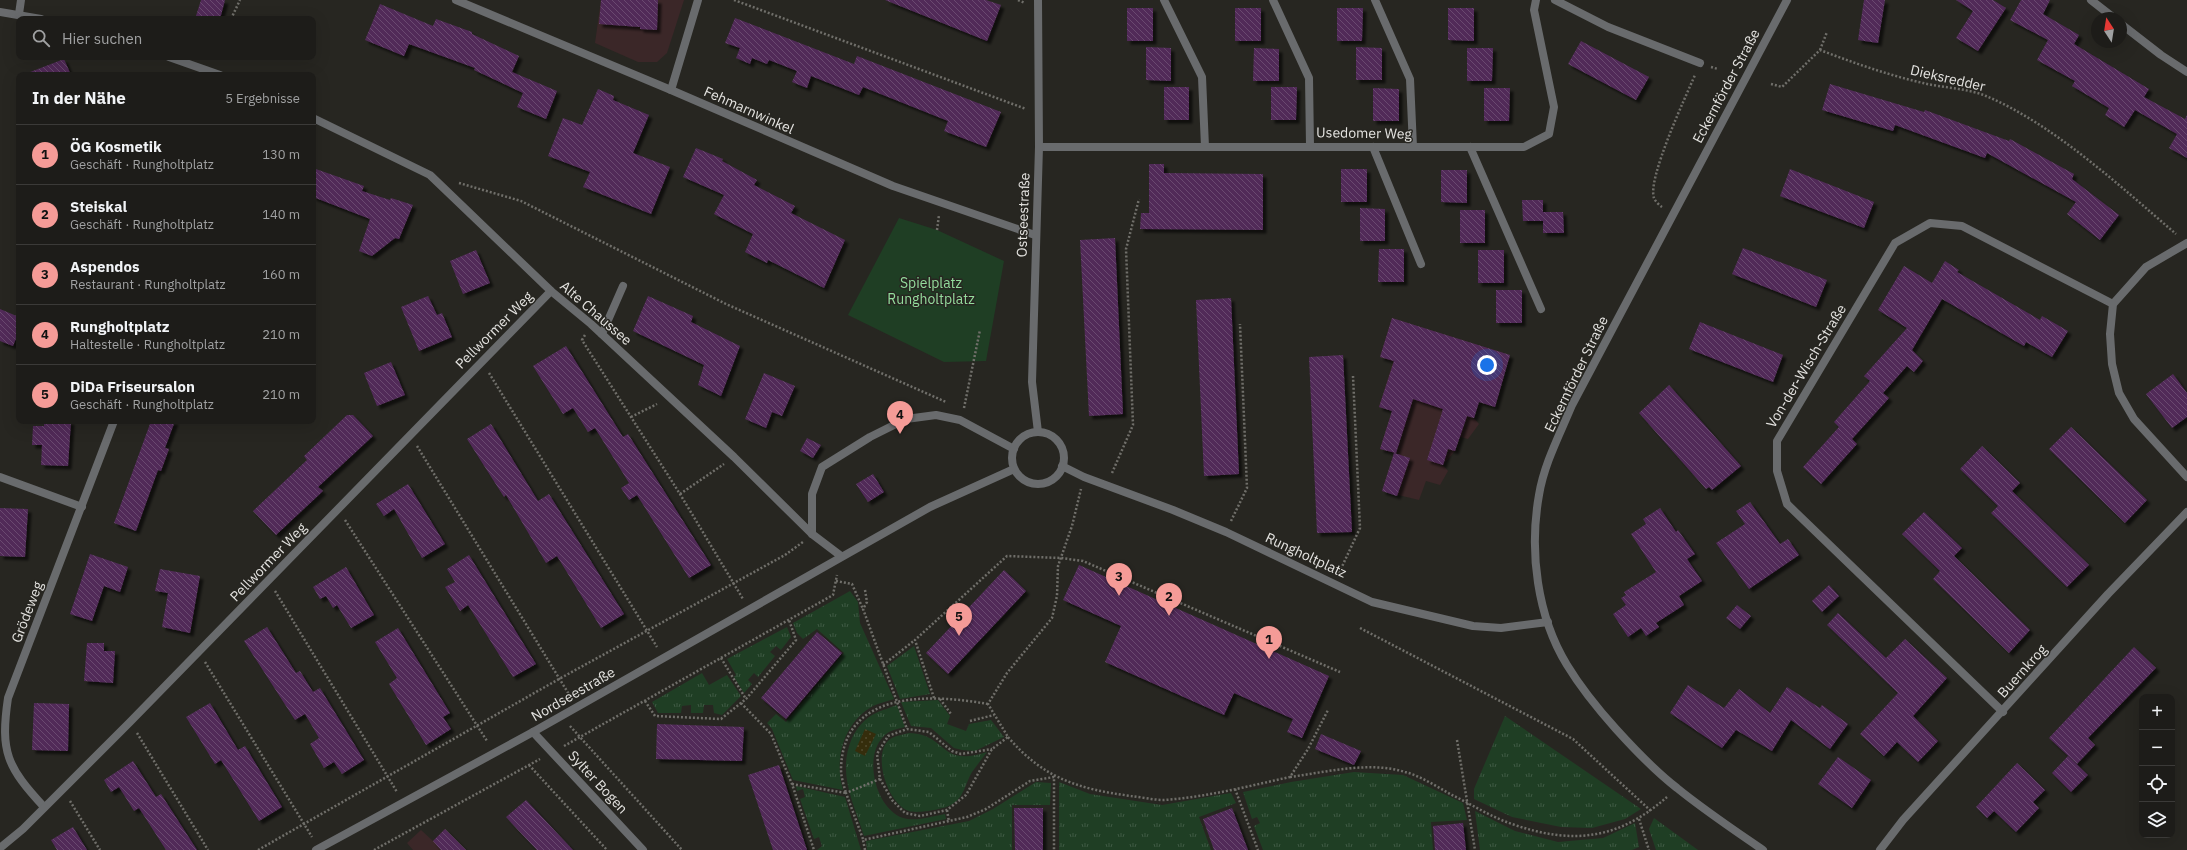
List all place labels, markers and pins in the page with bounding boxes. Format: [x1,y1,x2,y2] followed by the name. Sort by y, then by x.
[887,401,913,434] pin: 4
[1106,563,1132,596] pin: 3
[1156,583,1182,616] pin: 2
[946,603,972,636] pin: 5
[1256,626,1282,659] pin: 1

